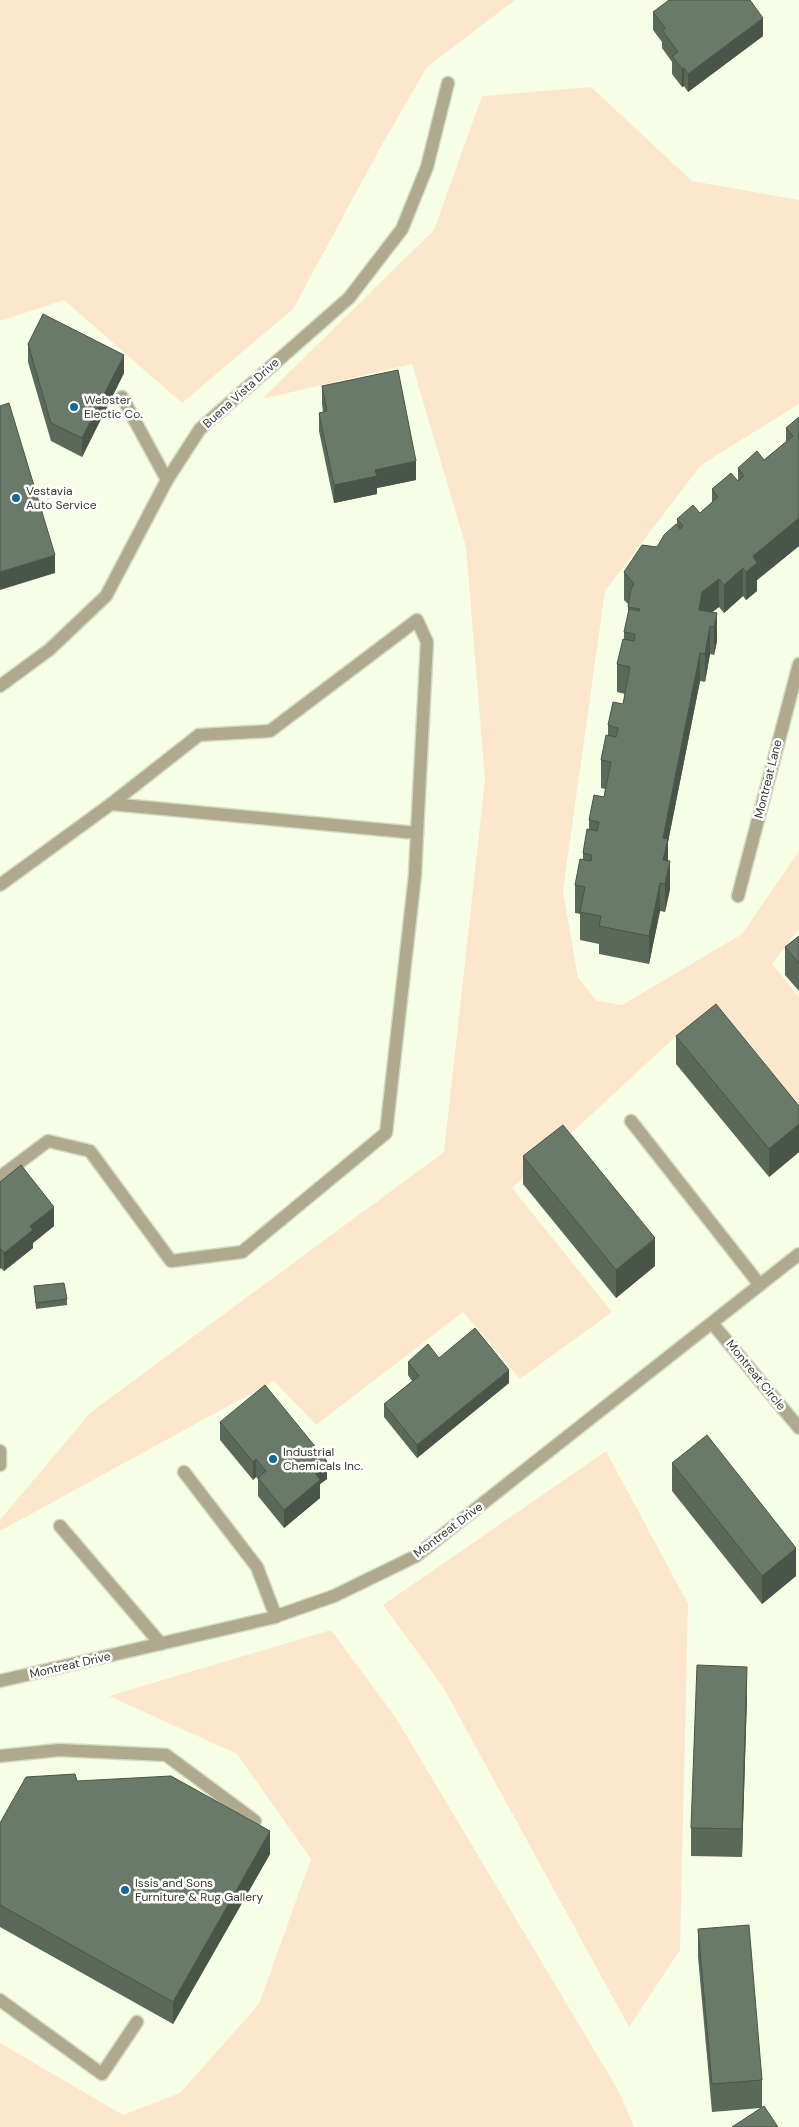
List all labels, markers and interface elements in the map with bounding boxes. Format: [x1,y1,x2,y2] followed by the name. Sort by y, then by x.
[200,354,283,431] street label: Buena Vista Drive
[84,392,143,422] place label: Webster Electic Co.
[68,401,80,413] marker: Webster Electic Co.
[26,483,97,513] place label: Vestavia Auto Service
[10,492,22,504] marker: Vestavia Auto Service
[750,738,786,820] street label: Montreat Lane
[723,1336,789,1414] street label: Montreat Circle
[283,1444,363,1474] place label: Industrial Chemicals Inc.
[267,1453,279,1465] marker: Industrial Chemicals Inc.
[410,1499,486,1561] street label: Montreat Drive
[28,1648,112,1682] street label: Montreat Drive
[135,1875,263,1905] place label: Issis and Sons Furniture & Rug Gallery
[119,1884,131,1896] marker: Issis and Sons Furniture & Rug Gallery

